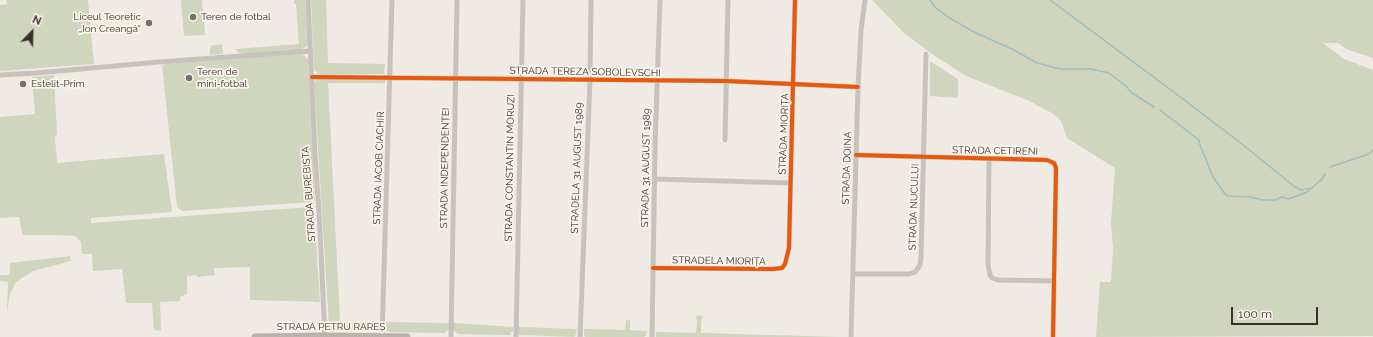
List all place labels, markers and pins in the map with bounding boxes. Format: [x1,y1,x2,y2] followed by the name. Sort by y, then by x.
[73,11,141,34] place label: Liceul Teoretic „Ion Creangă“
[201,11,271,23] place label: Teren de fotbal
[188,12,198,22] marker: Teren de fotbal
[144,18,154,28] marker: Liceul Teoretic „Ion Creangă“
[197,66,247,90] place label: Teren de mini-fotbal
[184,73,194,83] marker: Teren de mini-fotbal
[31,78,85,90] place label: Estelit-Prim
[18,79,28,89] marker: Estelit-Prim

